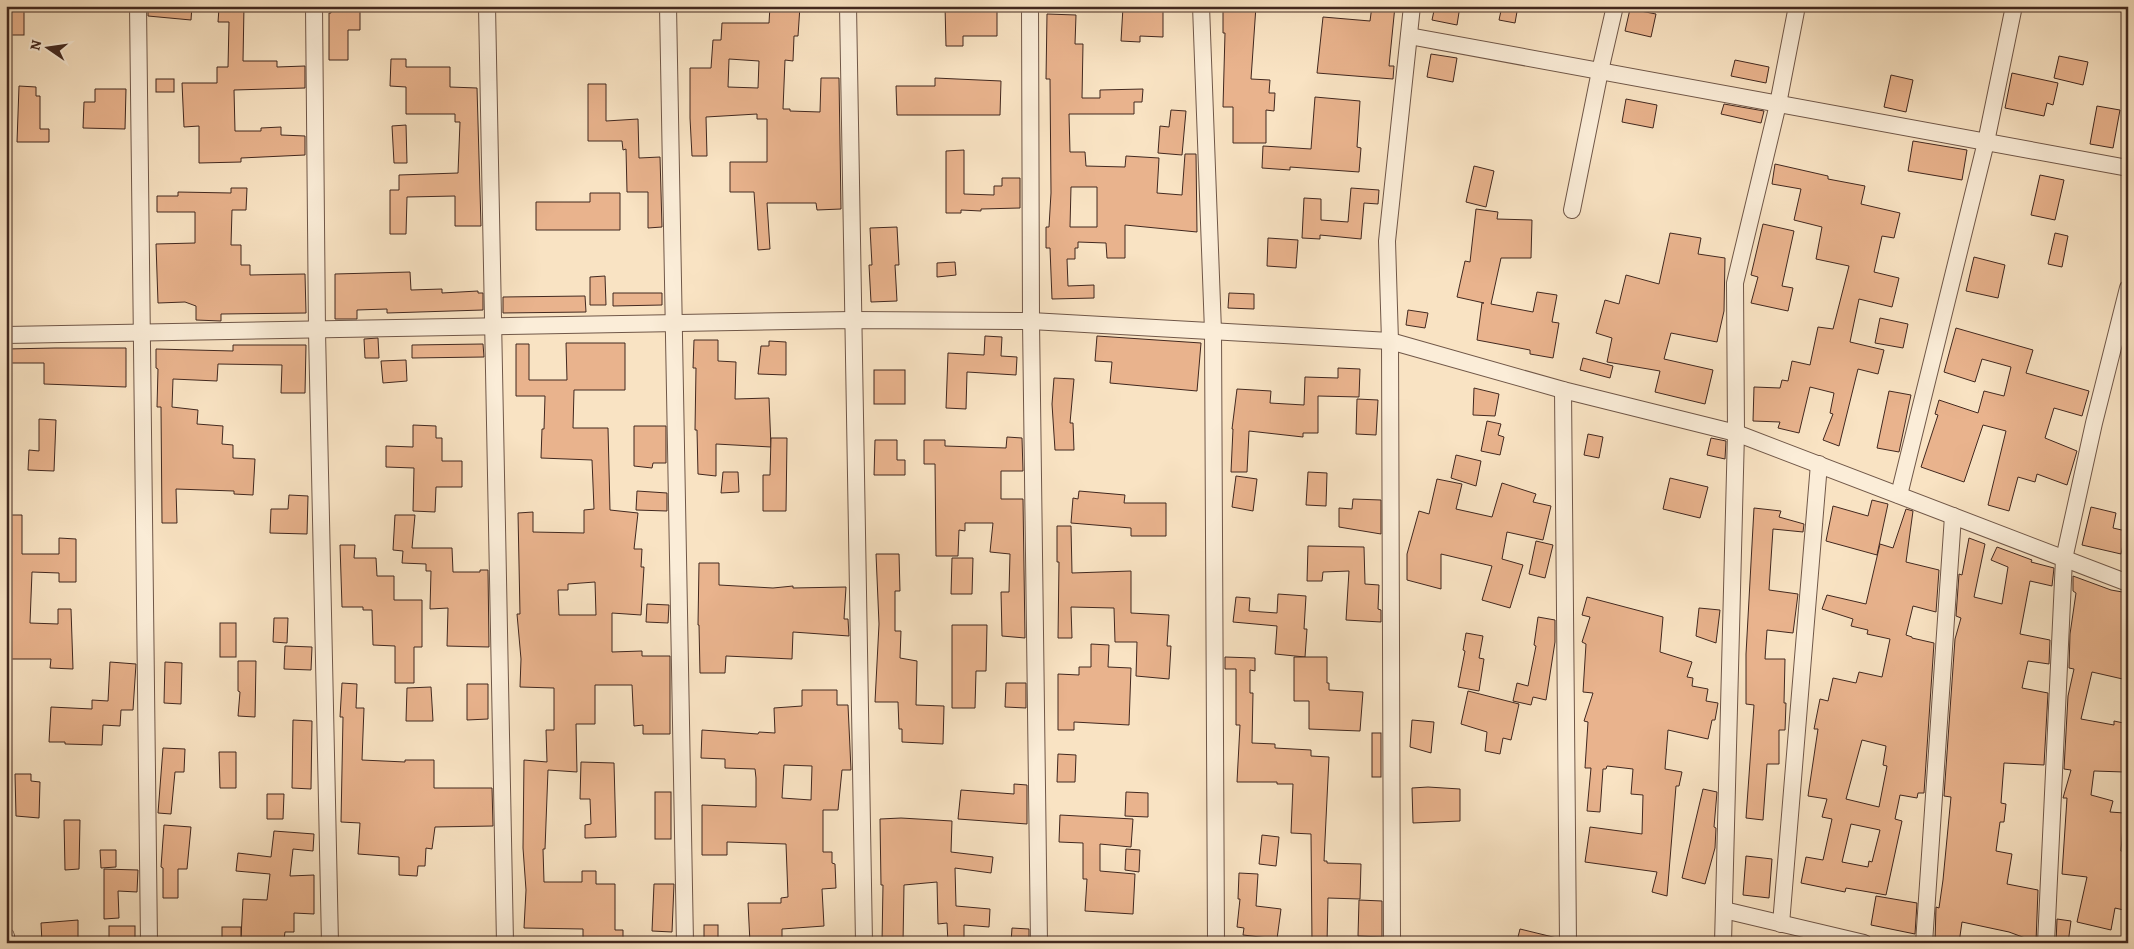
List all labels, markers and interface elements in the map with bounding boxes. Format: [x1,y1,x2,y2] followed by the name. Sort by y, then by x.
[22,22,72,72] north arrow
[25,38,46,52] text: N

